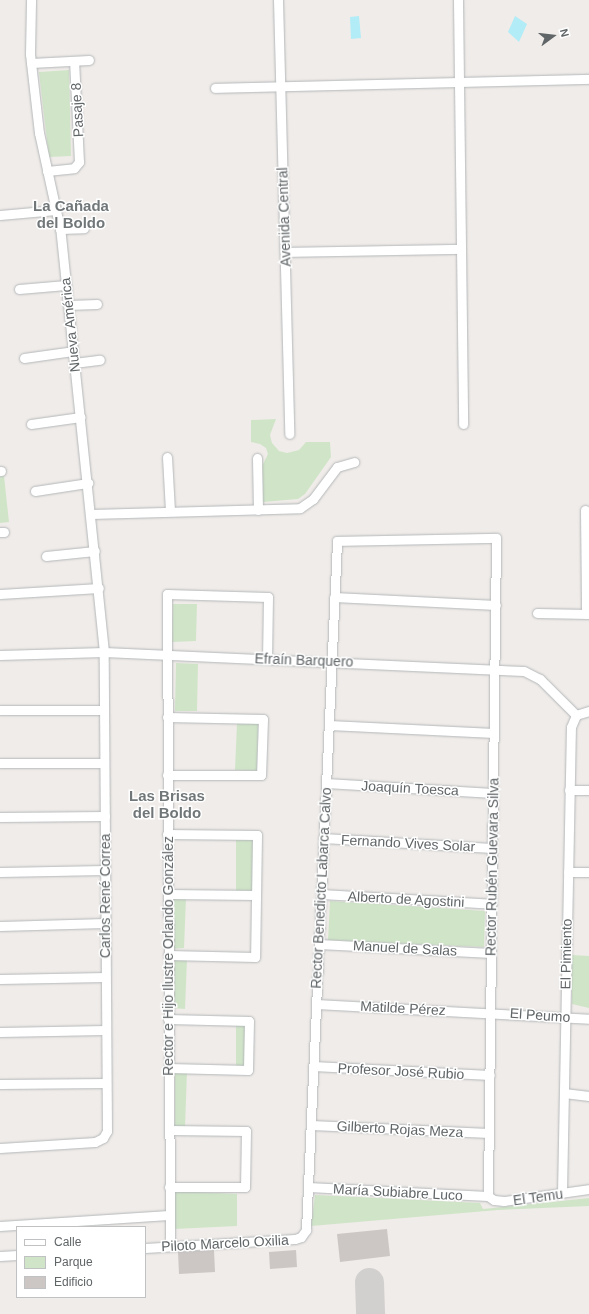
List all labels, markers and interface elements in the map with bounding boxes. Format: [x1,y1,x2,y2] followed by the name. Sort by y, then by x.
[533,16,573,56] north arrow
[558,27,571,38] text: N
[67,82,87,138] street label: Pasaje 8
[274,167,294,267] street label: Avenida Central
[33,196,109,231] district label: La Cañada del Boldo
[57,277,83,373] street label: Nueva América
[254,650,354,670] street label: Efraín Barquero
[361,777,459,799] street label: Joaquín Toesca
[482,778,502,956] street label: Rector Rubén Guevara Silva
[129,786,205,821] district label: Las Brisas del Boldo
[307,787,335,989] street label: Rector Benedicto Labarca Calvo
[340,831,476,855] street label: Fernando Vives Solar
[97,834,113,958] street label: Carlos René Correa
[160,836,176,1076] street label: Rector e Hijo Ilustre Orlando González
[347,888,465,910] street label: Alberto de Agostini
[557,918,575,990] street label: El Pimiento
[352,937,458,959] street label: Manuel de Salas
[360,997,446,1019] street label: Matilde Pérez
[509,1005,571,1025] street label: El Peumo
[337,1059,465,1083] street label: Profesor José Rubio
[336,1117,464,1141] street label: Gilberto Rojas Meza
[333,1180,463,1204] street label: María Subiabre Luco
[512,1185,564,1209] street label: El Temu
[16,1226,146,1298] legend
[161,1231,289,1255] street label: Piloto Marcelo Oxilia
[54,1235,81,1249] text: Calle
[54,1255,93,1269] text: Parque
[54,1275,93,1289] text: Edificio

